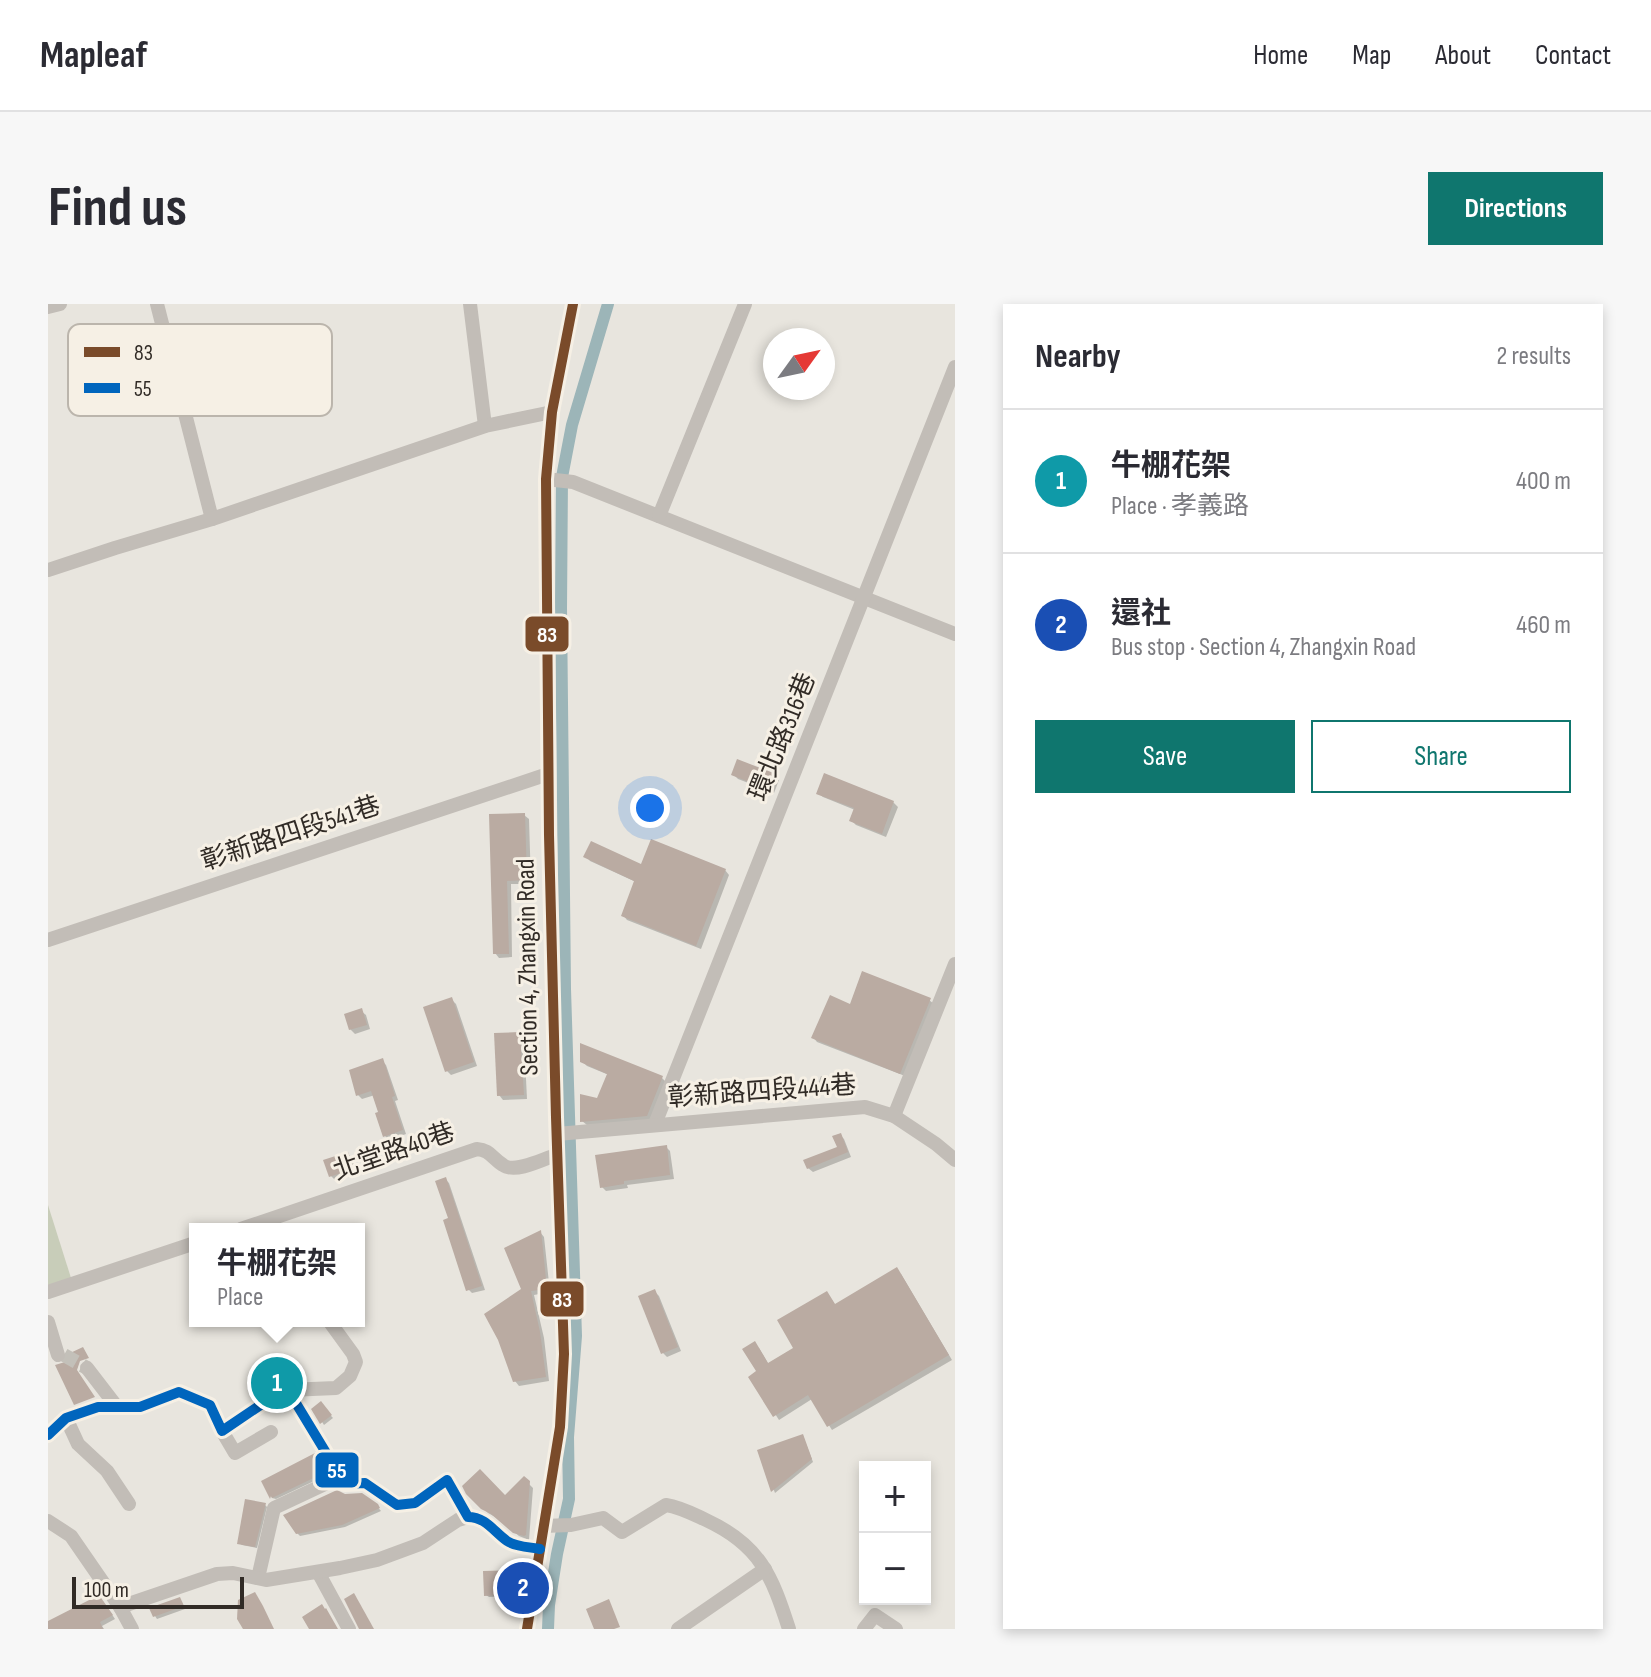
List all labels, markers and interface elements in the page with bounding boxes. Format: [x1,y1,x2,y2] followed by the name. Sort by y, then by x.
[40,33,147,78] text: Mapleaf
[1253,39,1308,72] text: Home
[1352,39,1391,72] text: Map
[1435,39,1491,72] text: About
[1535,39,1611,72] text: Contact
[1428,172,1603,245] button: Directions
[48,175,187,242] text: Find us
[68,324,332,416] legend
[763,328,835,400] north arrow
[1035,336,1121,377] text: Nearby
[134,340,153,367] text: 83
[1497,341,1571,372] text: 2 results
[134,376,152,403] text: 55
[1111,448,1231,484] text: 牛棚花架
[1056,466,1066,497] text: 1
[1516,466,1571,497] text: 400 m
[1111,491,1249,522] text: Place · 孝義路
[1111,596,1171,632] text: 還社
[1055,610,1067,641] text: 2
[1516,610,1571,641] text: 460 m
[524,615,570,653] line badge: 83
[537,622,557,649] text: 83
[1111,632,1416,663] text: Bus stop · Section 4, Zhangxin Road
[743,668,823,806] street label: 環北路316巷
[1035,720,1295,793] button: Save
[1311,720,1571,793] button: Share
[630,788,670,828] your location
[197,790,385,878] street label: 彰新路四段541巷
[511,858,545,1076] street label: Section 4, Zhangxin Road
[667,1070,857,1114] street label: 彰新路四段444巷
[329,1117,459,1187] street label: 北堂路40巷
[189,1223,365,1327] popup
[217,1246,337,1282] text: 牛棚花架
[539,1280,585,1318] line badge: 83
[217,1282,264,1313] text: Place
[552,1287,572,1314] text: 83
[251,1353,303,1413] pin: 1
[314,1451,360,1489] line badge: 55
[327,1458,347,1485] text: 55
[859,1461,931,1605] map controls
[859,1461,931,1533] button: +
[859,1533,931,1605] button: −
[497,1558,549,1618] pin: 2
[72,1573,244,1609] scale bar
[84,1577,129,1604] text: 100 m

